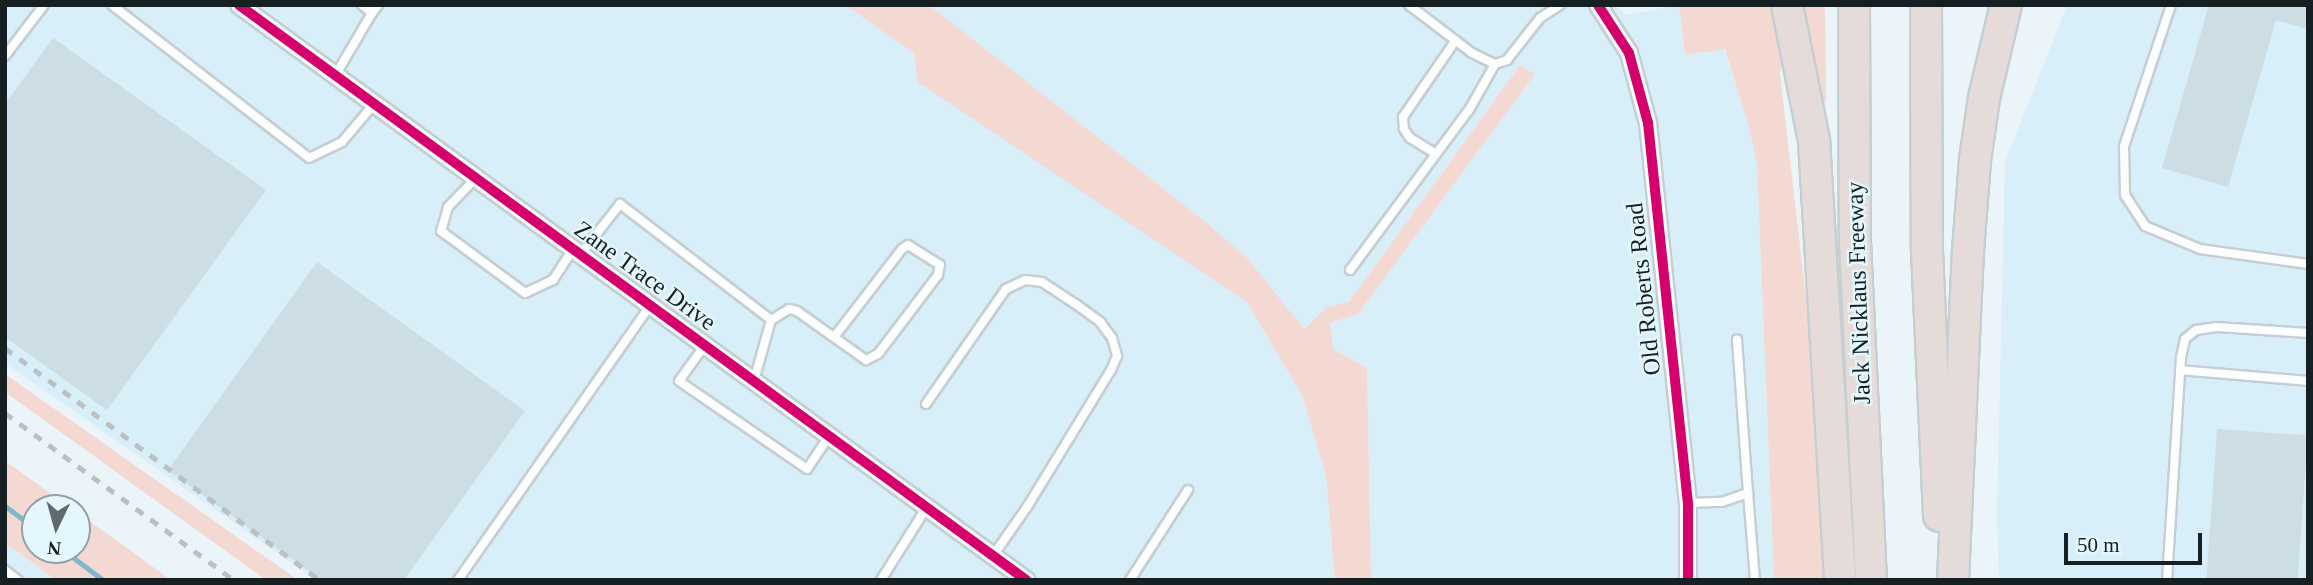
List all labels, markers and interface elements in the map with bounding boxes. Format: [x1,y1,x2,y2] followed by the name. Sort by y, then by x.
[1841,181,1877,405] street label: Jack Nicklaus Freeway
[1621,201,1667,377] street label: Old Roberts Road
[568,215,722,337] street label: Zane Trace Drive
[21,494,91,564] north arrow
[2068,518,2206,562] scale bar
[2077,533,2120,557] text: 50 m
[47,537,62,559] text: N

